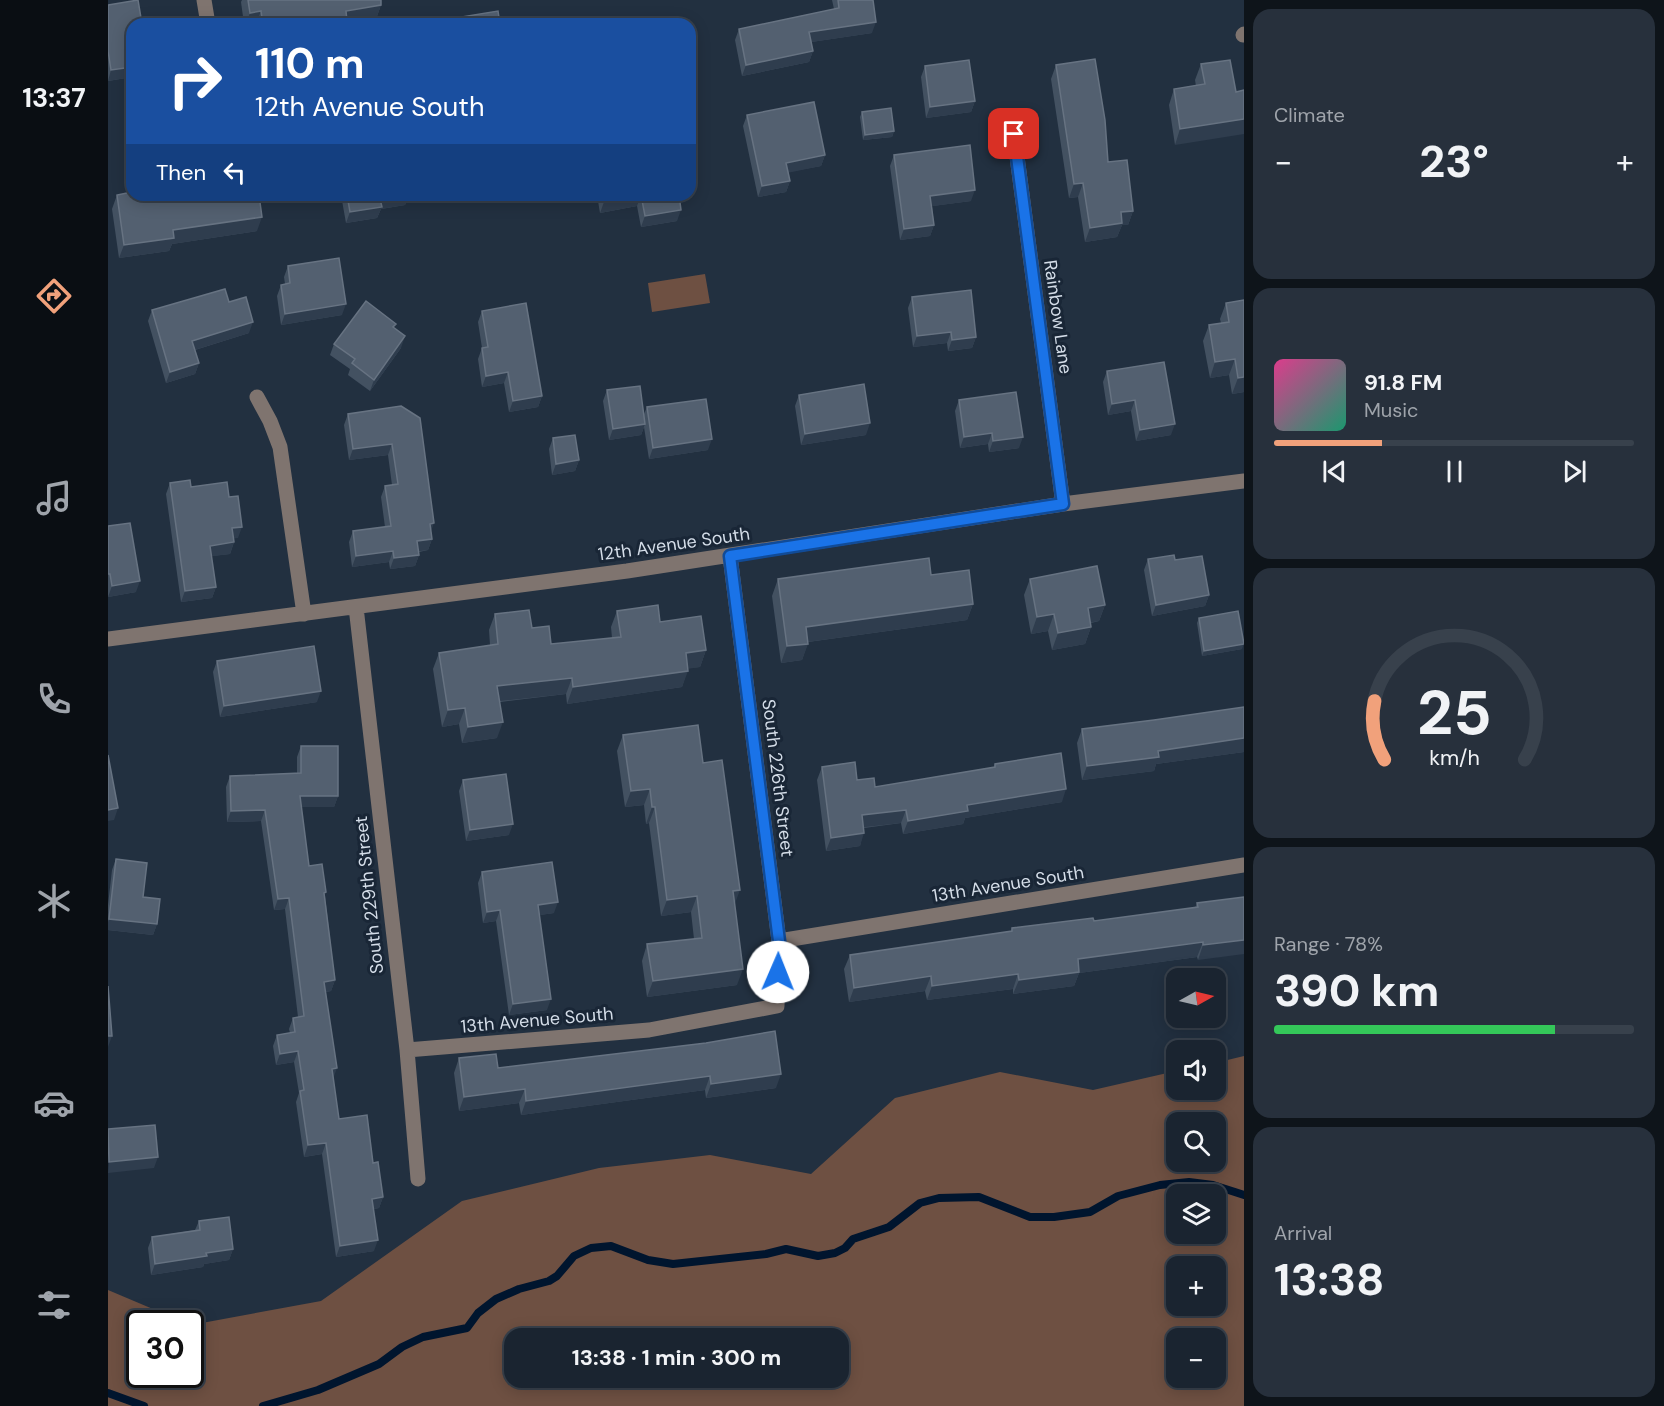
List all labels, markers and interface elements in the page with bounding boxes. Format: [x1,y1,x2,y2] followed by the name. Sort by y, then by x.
[255,36,365,91] text: 110 m
[156,42,234,120] icon: right
[22,80,86,115] text: 13:37
[255,89,484,124] text: 12th Avenue South
[1274,102,1345,128] text: Climate
[988,108,1039,159] pin
[997,117,1030,150] icon: arrive
[1419,132,1489,191] text: 23°
[1274,140,1292,183] text: −
[1616,140,1634,183] text: +
[218,156,251,189] icon: left
[156,158,206,187] text: Then
[1038,258,1078,376] street label: Rainbow Lane
[33,275,75,317] icon: directions
[1364,368,1442,397] text: 91.8 FM
[1364,397,1419,423] text: Music
[1318,455,1351,488] icon: previous
[1438,455,1471,488] icon: pause
[1558,455,1591,488] icon: next
[33,477,75,519] icon: music
[597,521,751,567] street label: 12th Avenue South
[1417,672,1491,753] text: 25
[33,678,75,720] icon: phone
[756,698,800,858] street label: South 226th Street
[1429,744,1479,772] text: km/h
[349,815,389,975] street label: South 229th Street
[930,860,1086,908] street label: 13th Avenue South
[33,880,75,922] icon: climate
[1274,931,1383,957] text: Range · 78%
[746,940,810,1004] position arrow
[1274,961,1439,1020] text: 390 km
[1166,968,1226,1028] north arrow
[1166,968,1226,1388] map controls
[460,1001,614,1039] street label: 13th Avenue South
[1166,1040,1226,1100] button: sound
[33,1082,75,1124] icon: car
[1166,1112,1226,1172] button: search
[1166,1184,1226,1244] button: layers
[1274,1220,1332,1246] text: Arrival
[1274,1250,1385,1309] text: 13:38
[1166,1256,1226,1316] button: +
[33,1284,75,1326] icon: filters
[126,1310,204,1388] speed limit sign: 30
[1166,1328,1226,1388] button: −
[572,1343,781,1372] text: 13:38 · 1 min · 300 m

